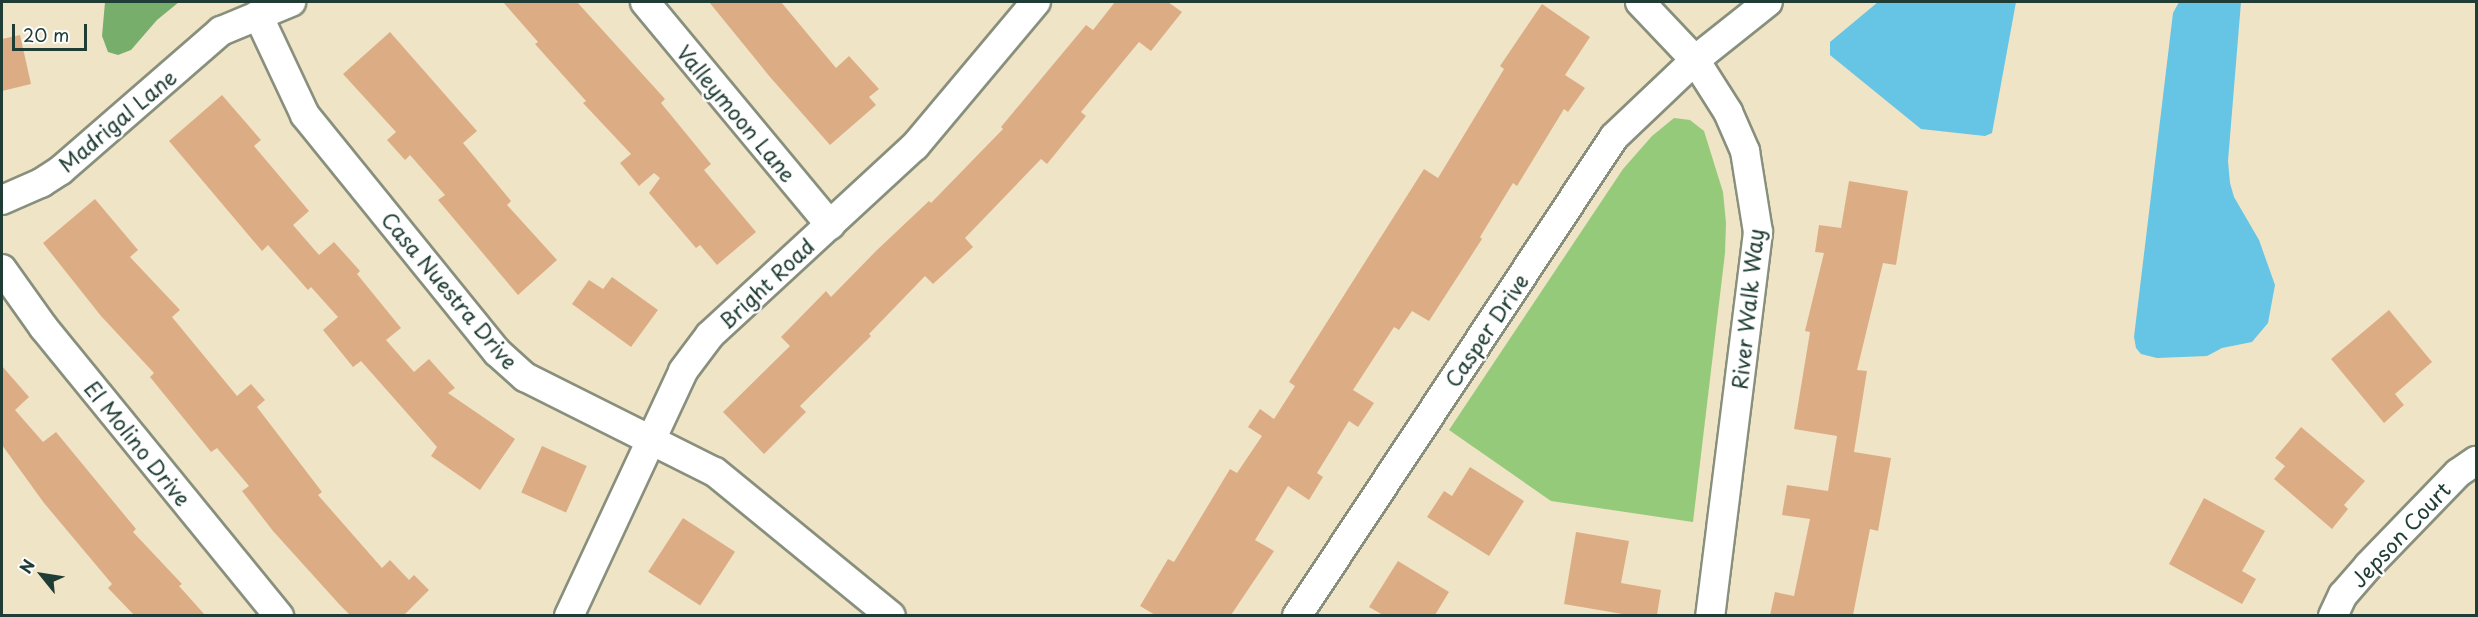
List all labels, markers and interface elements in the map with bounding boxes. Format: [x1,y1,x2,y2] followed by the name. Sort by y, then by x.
[15,12,90,50] scale bar
[23,21,69,48] text: 20 m
[672,39,802,187] street label: Valleymoon Lane
[53,63,181,177] street label: Madrigal Lane
[376,206,524,374] street label: Casa Nuestra Drive
[1726,226,1768,392] street label: River Walk Way
[713,232,819,334] street label: Bright Road
[1439,268,1533,392] street label: Casper Drive
[80,375,196,511] street label: El Molino Drive
[2345,476,2455,592] street label: Jepson Court
[12,545,72,605] north arrow
[13,555,40,577] text: N

